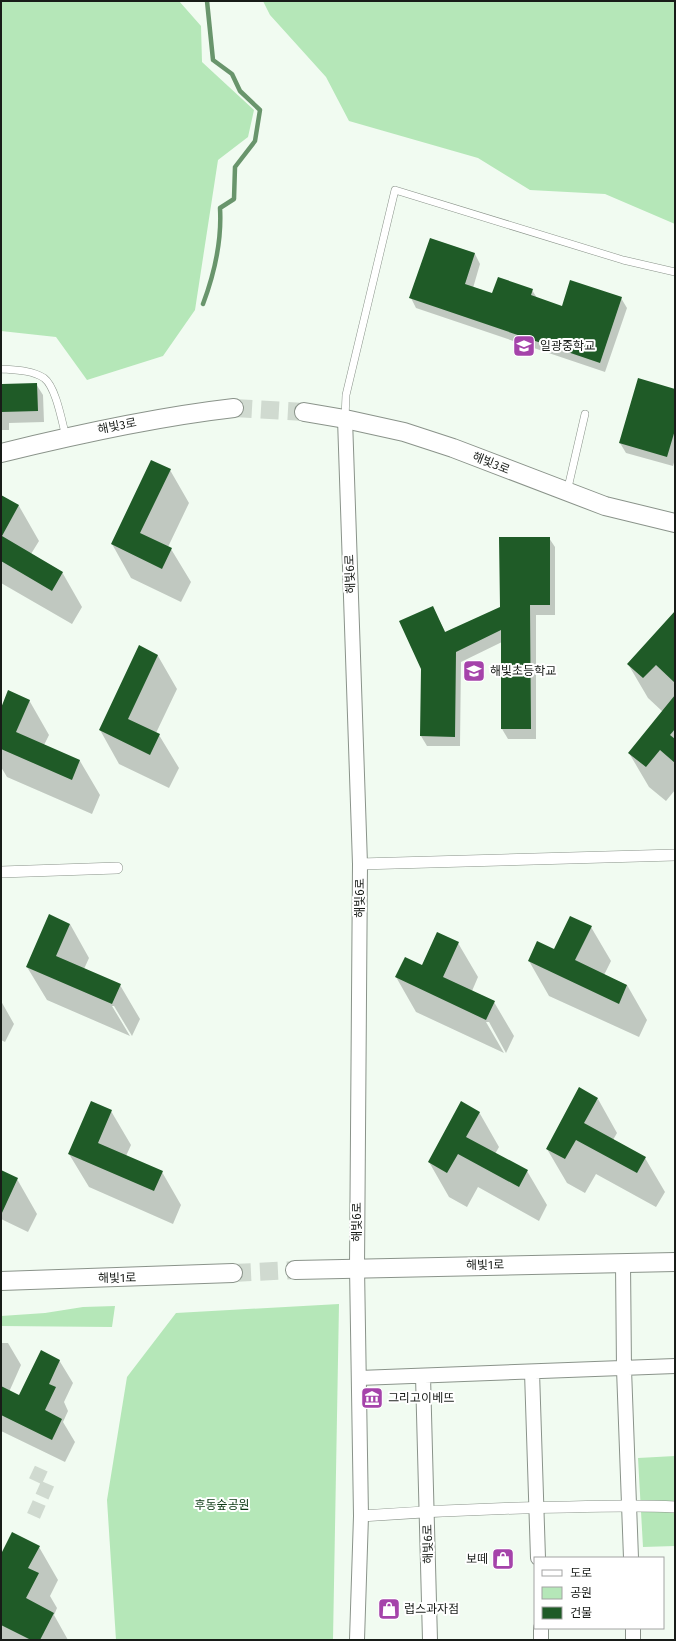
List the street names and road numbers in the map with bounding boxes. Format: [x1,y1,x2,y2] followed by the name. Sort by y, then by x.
[96,415,138,437] street label: 해빛3로
[470,449,512,477] street label: 해빛3로
[342,554,358,594] street label: 해빛6로
[353,878,367,918] street label: 해빛6로
[350,1202,364,1242] street label: 해빛6로
[466,1258,504,1272] street label: 해빛1로
[98,1271,136,1285] street label: 해빛1로
[421,1524,435,1564] street label: 해빛6로

